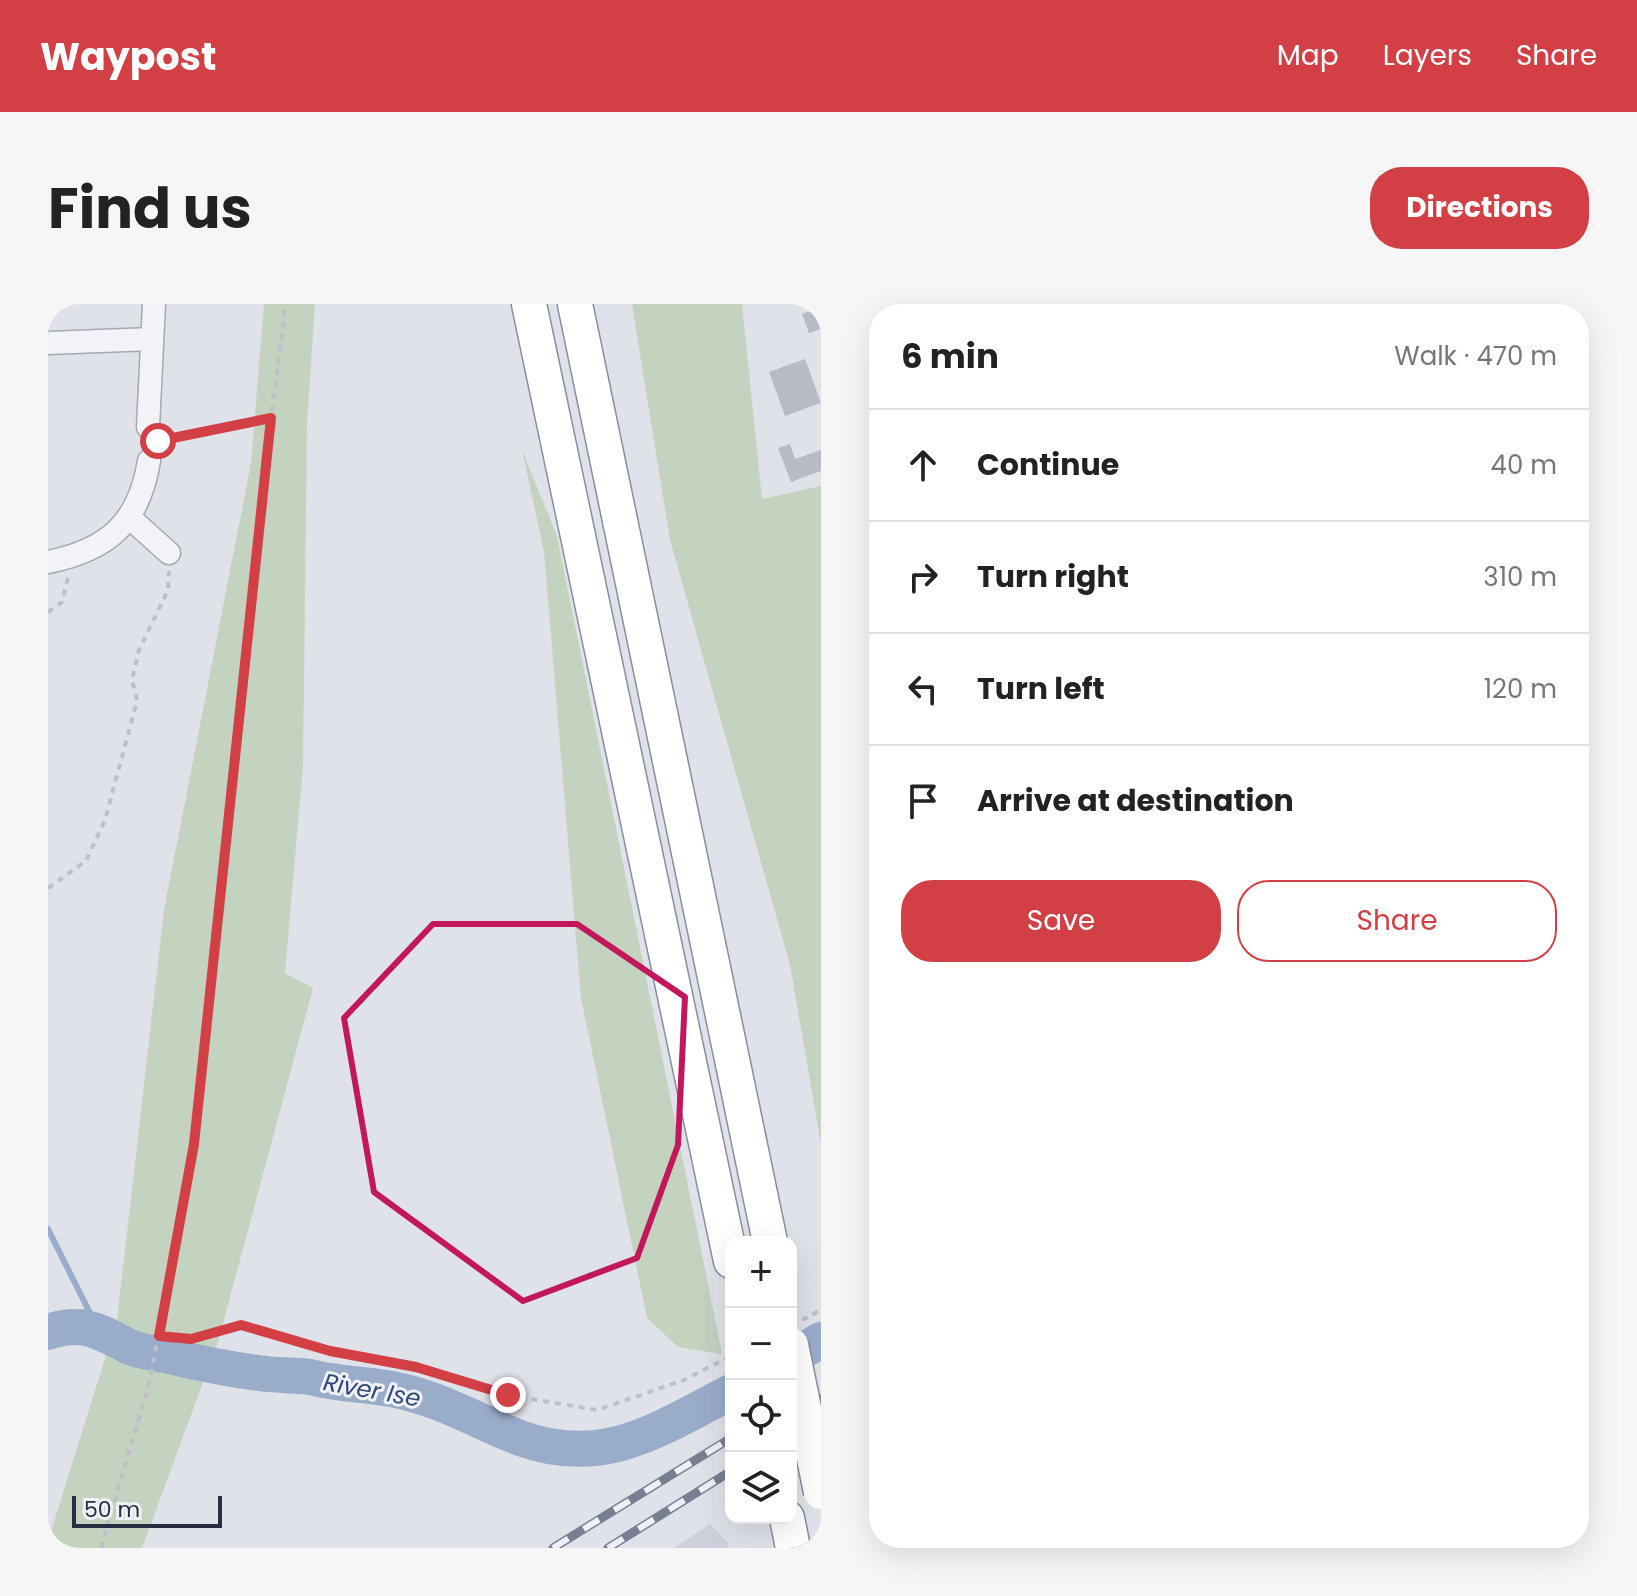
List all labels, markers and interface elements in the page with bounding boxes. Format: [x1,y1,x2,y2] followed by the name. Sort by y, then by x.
[40,30,216,83] text: Waypost
[1277,36,1339,75] text: Map
[1383,36,1472,75] text: Layers
[1516,36,1597,75] text: Share
[1370,167,1589,249] button: Directions
[48,169,252,248] text: Find us
[901,332,999,380] text: 6 min
[1394,338,1557,374] text: Walk · 470 m
[140,423,176,459] route start
[901,443,945,487] icon: ahead
[977,443,1119,486] text: Continue
[1491,447,1557,483] text: 40 m
[901,555,945,599] icon: right
[977,555,1129,598] text: Turn right
[1483,559,1557,595] text: 310 m
[901,667,945,711] icon: left
[977,667,1105,710] text: Turn left
[1484,671,1557,707] text: 120 m
[901,779,945,823] icon: arrive
[977,779,1294,822] text: Arrive at destination
[901,880,1221,962] button: Save
[1237,880,1557,962] button: Share
[725,1236,797,1524] map controls
[725,1236,797,1308] button: +
[725,1308,797,1380] button: −
[321,1365,423,1415] water label: River Ise
[490,1377,526,1413] route end
[725,1380,797,1452] button: locate
[725,1452,797,1524] button: layers
[72,1492,222,1528] scale bar
[84,1494,140,1525] text: 50 m

